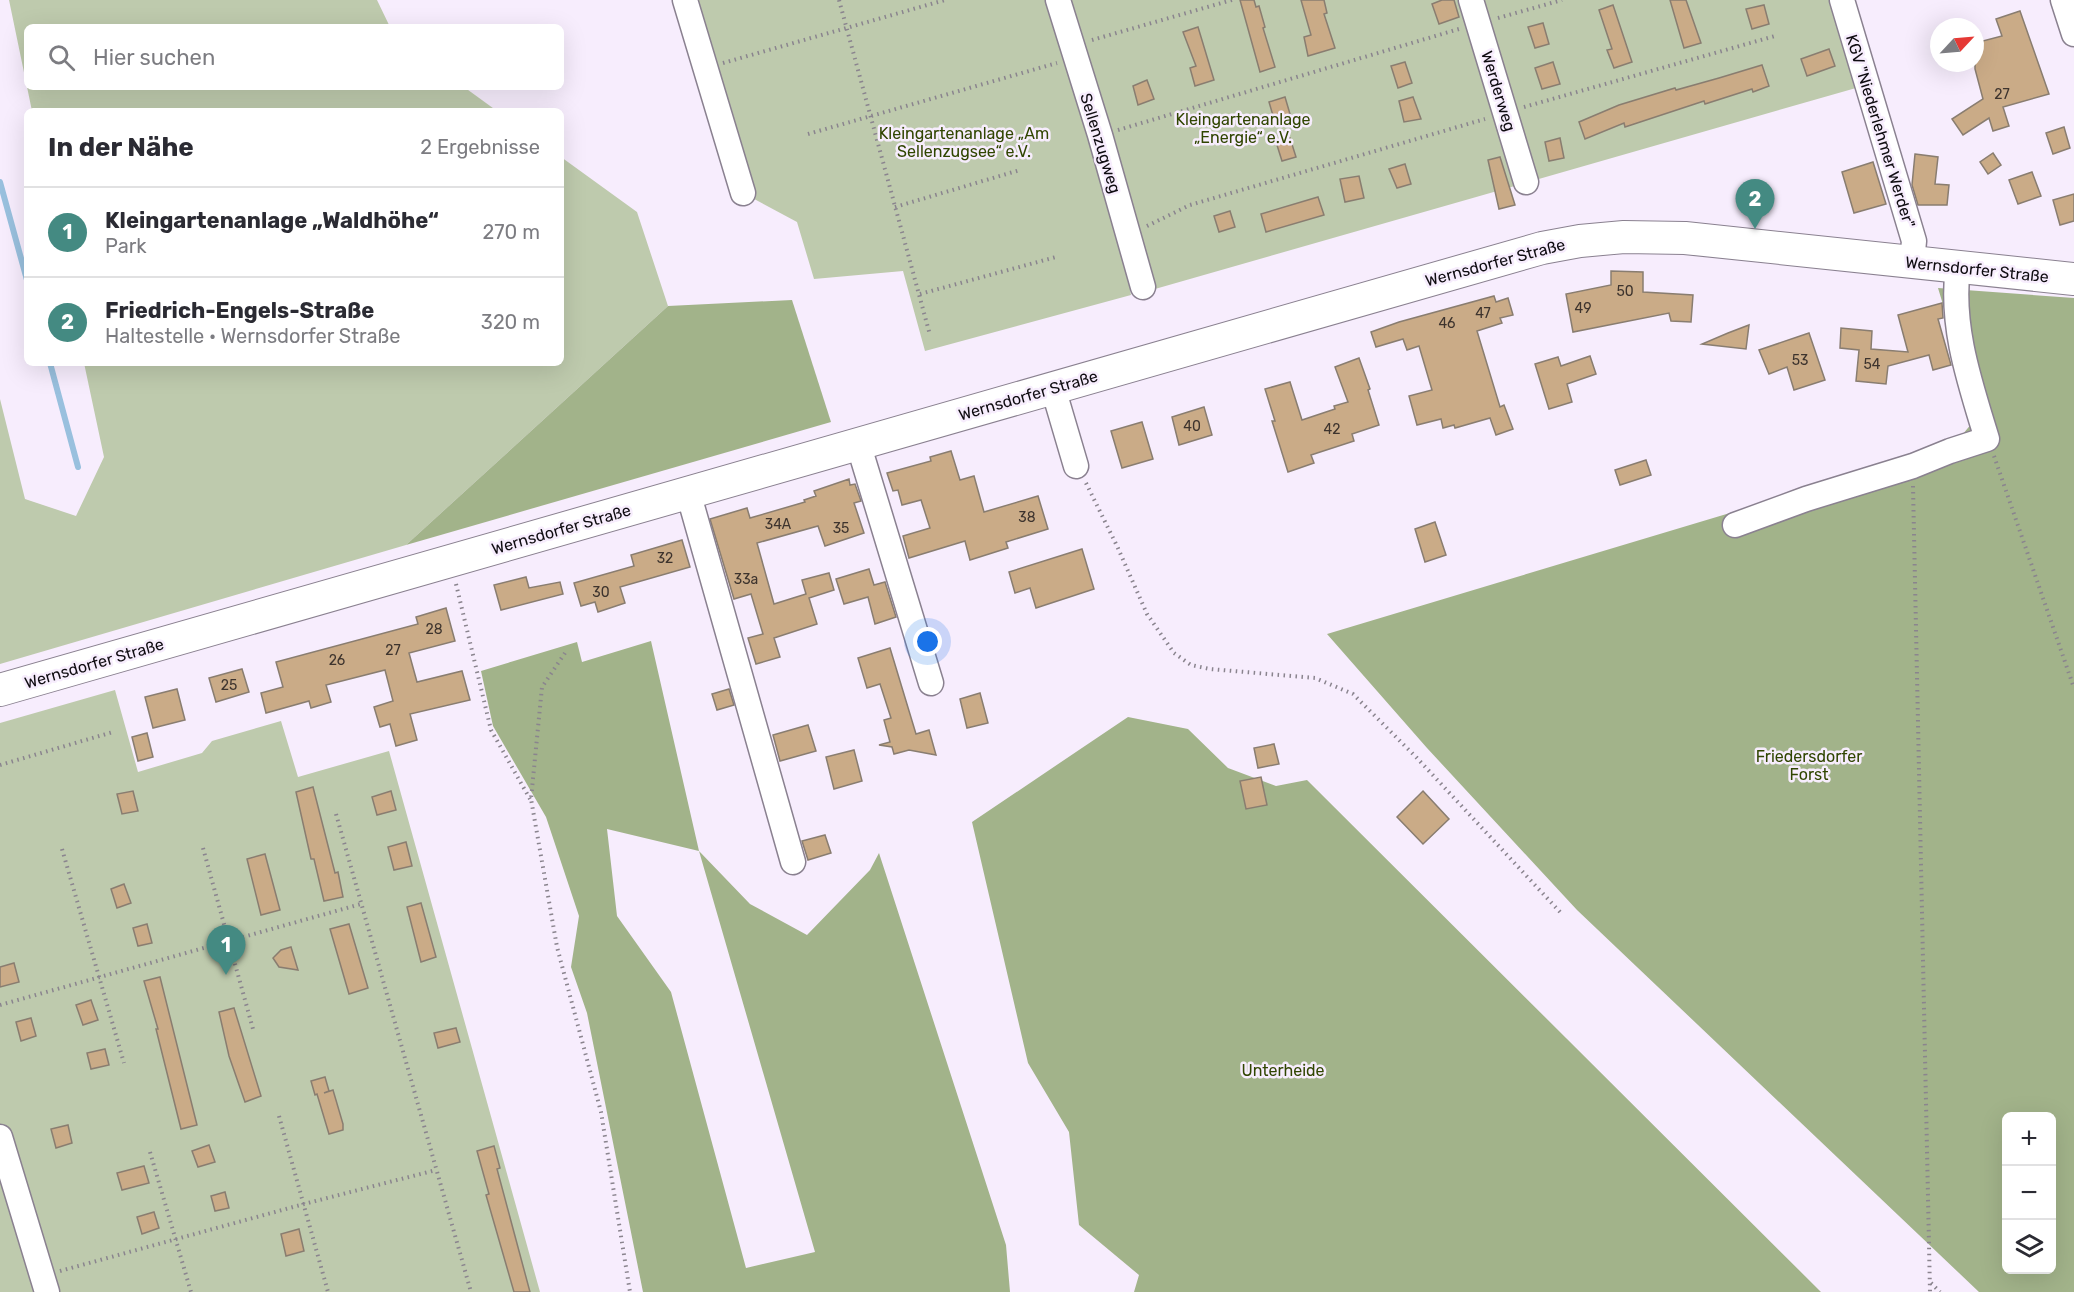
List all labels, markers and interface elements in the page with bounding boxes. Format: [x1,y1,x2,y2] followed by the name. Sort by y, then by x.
[1930,18,1984,72] north arrow
[24,24,564,90] search box
[1842,32,1919,230] street label: KGV "Niederlehmer Werder"
[45,41,78,74] icon: search
[93,44,215,71] text: Hier suchen
[1477,49,1520,134] street label: Werderweg
[1994,86,2010,103] house number: 27
[1076,91,1125,196] street label: Sellenzugweg
[1175,110,1311,147] park label: Kleingartenanlage „Energie“ e.V.
[879,124,1049,161] park label: Kleingartenanlage „Am Sellenzugsee“ e.V.
[48,132,194,163] text: In der Nähe
[420,135,540,159] text: 2 Ergebnisse
[1736,180,1774,229] pin: 2
[105,207,439,234] text: Kleingartenanlage „Waldhöhe“
[63,220,72,244] text: 1
[483,220,540,244] text: 270 m
[105,234,147,258] text: Park
[1423,235,1567,290] street label: Wernsdorfer Straße
[1904,253,2050,286] street label: Wernsdorfer Straße
[1616,283,1634,300] house number: 50
[105,297,374,324] text: Friedrich-Engels-Straße
[1575,300,1591,317] house number: 49
[1475,305,1491,322] house number: 47
[61,310,74,334] text: 2
[481,310,540,334] text: 320 m
[1438,315,1456,332] house number: 46
[105,324,401,348] text: Haltestelle · Wernsdorfer Straße
[1792,352,1808,369] house number: 53
[1863,356,1881,373] house number: 54
[956,366,1100,424] street label: Wernsdorfer Straße
[1183,418,1201,435] house number: 40
[1324,421,1340,438] house number: 42
[489,500,633,558] street label: Wernsdorfer Straße
[1018,509,1036,526] house number: 38
[765,516,792,533] house number: 34A
[833,520,849,537] house number: 35
[657,550,673,567] house number: 32
[734,571,758,588] house number: 33a
[592,584,610,601] house number: 30
[425,621,443,638] house number: 28
[913,627,942,656] your location
[22,634,166,692] street label: Wernsdorfer Straße
[385,642,401,659] house number: 27
[329,652,345,669] house number: 26
[221,677,237,694] house number: 25
[1756,747,1862,784] park label: Friedersdorfer Forst
[206,926,246,975] pin: 1
[1241,1061,1325,1080] park label: Unterheide
[2002,1112,2056,1274] map controls
[2002,1112,2056,1166] button: +
[2002,1166,2056,1220] button: −
[2002,1220,2056,1274] button: layers

